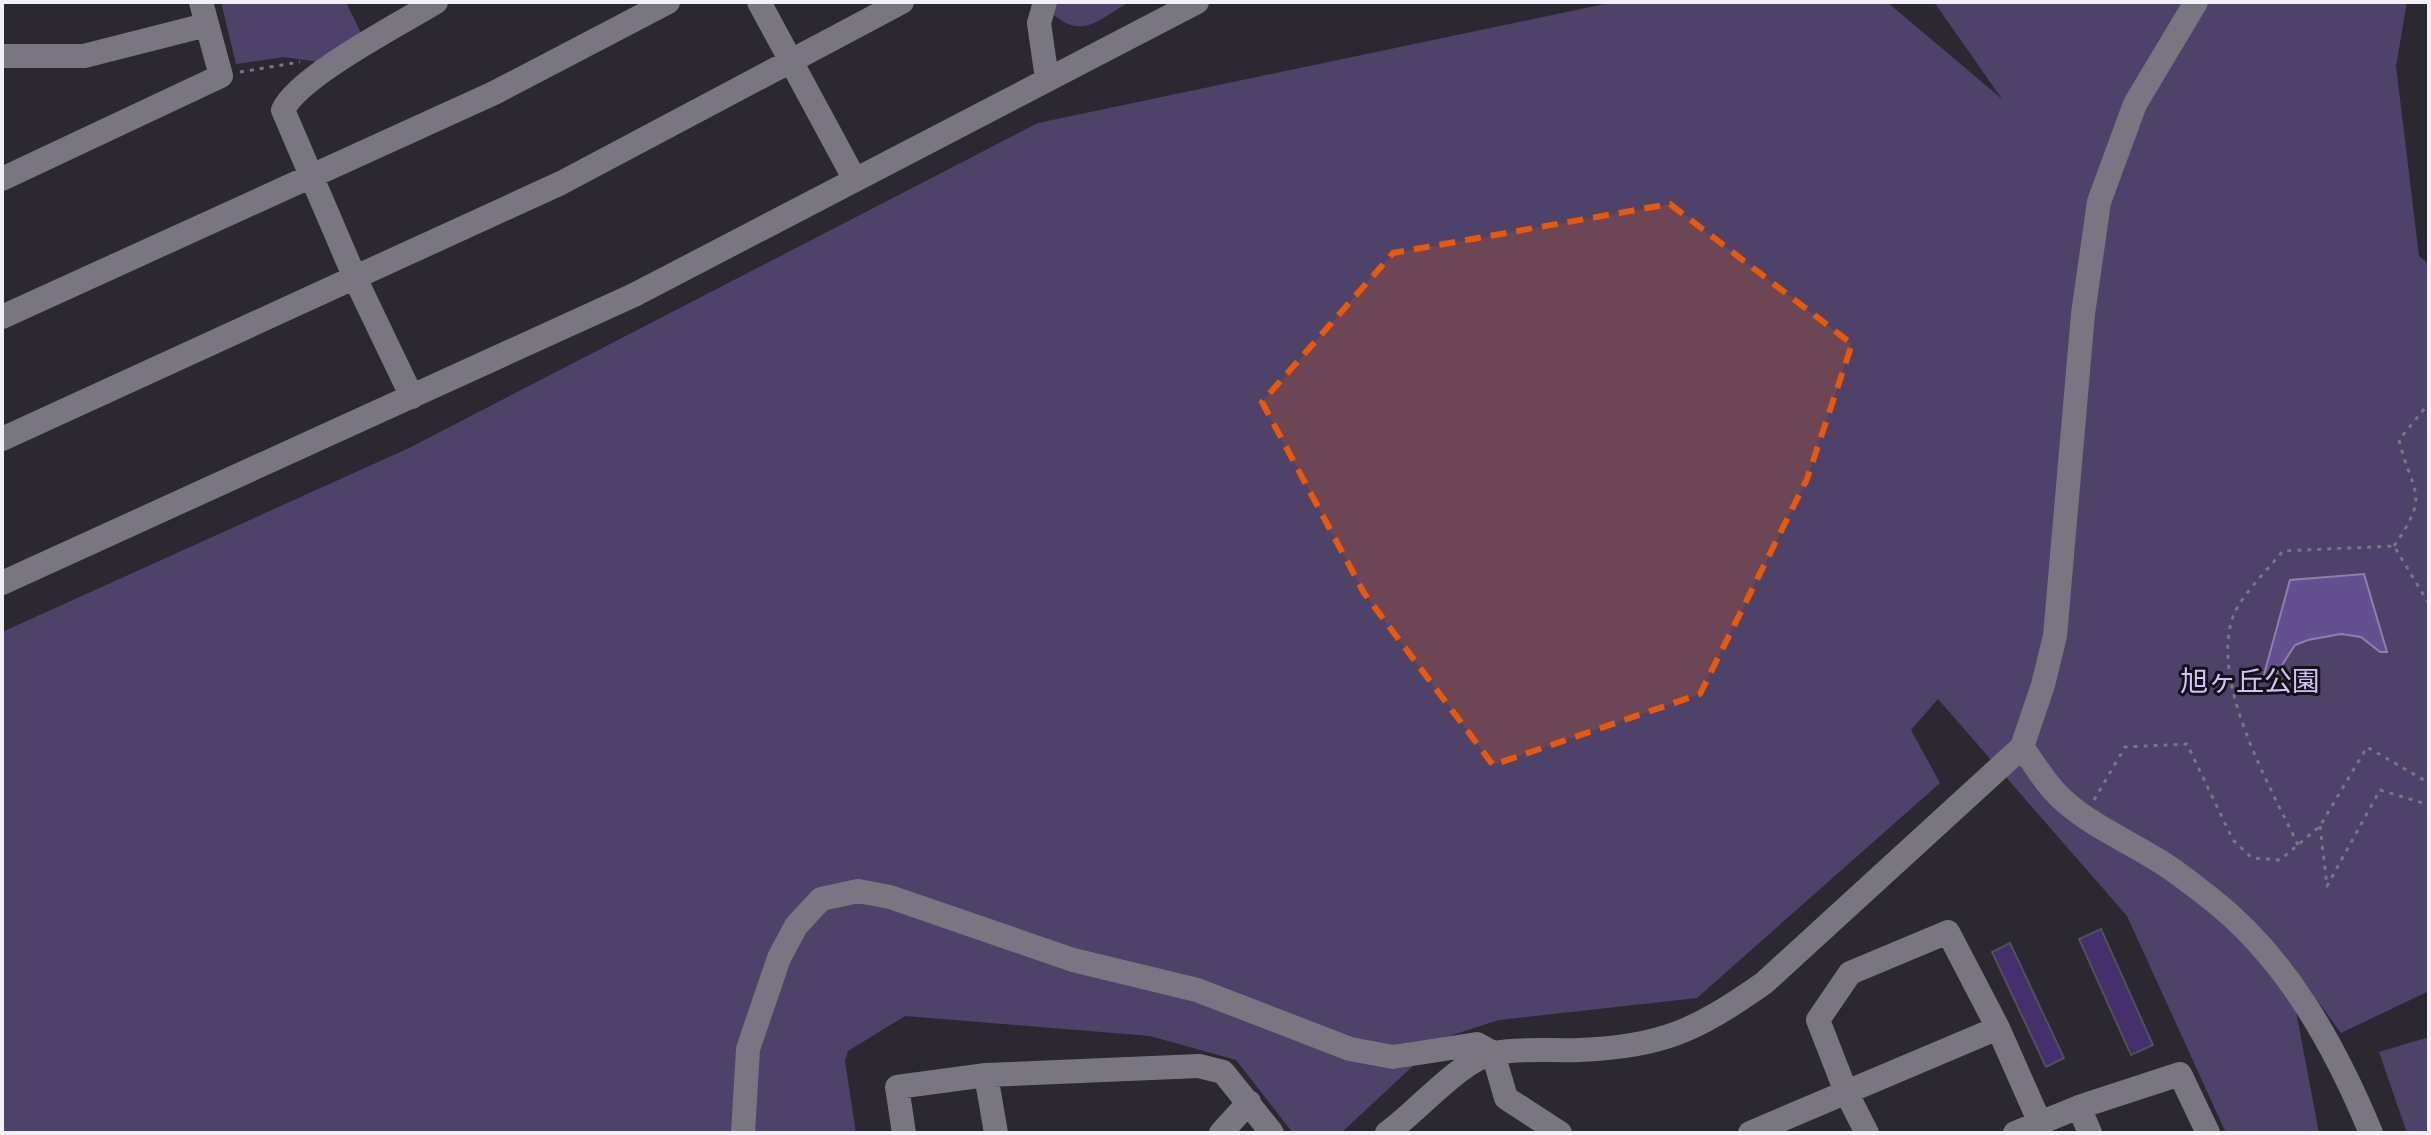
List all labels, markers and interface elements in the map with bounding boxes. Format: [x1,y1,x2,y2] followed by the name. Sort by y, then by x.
[2180,665,2320,698] park label: 旭ヶ丘公園

